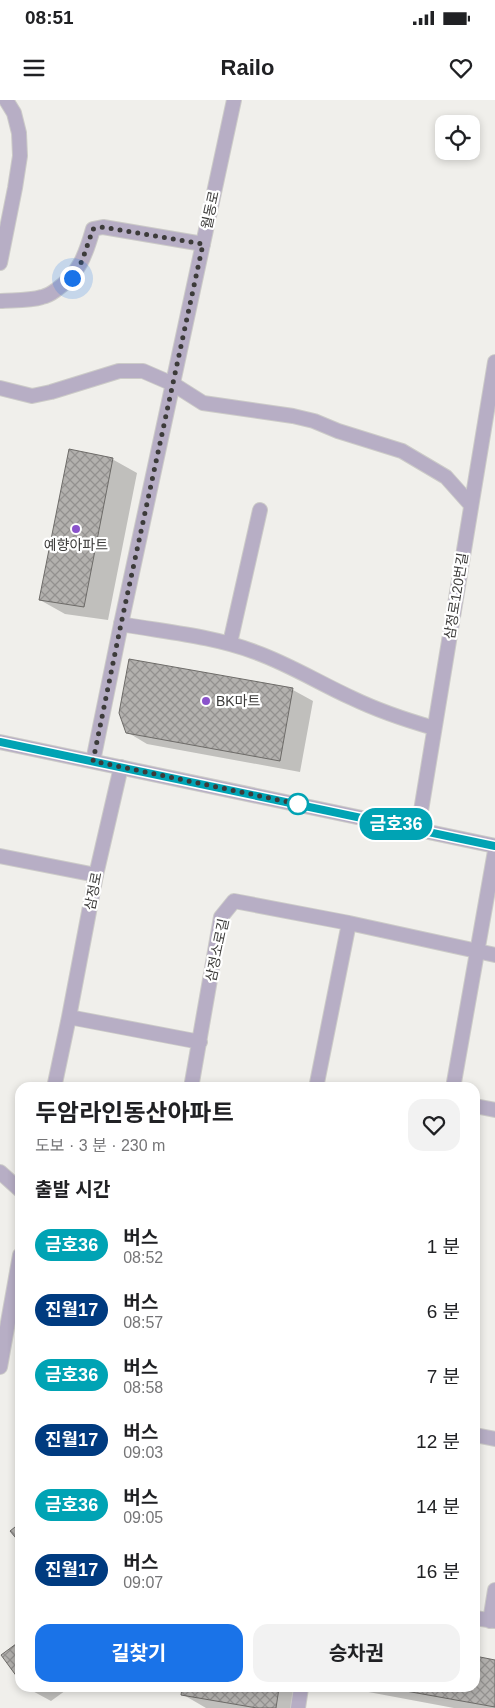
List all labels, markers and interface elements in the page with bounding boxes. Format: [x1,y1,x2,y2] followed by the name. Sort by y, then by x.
[25,7,74,28] text: 08:51
[20,54,48,82] icon: menu
[447,54,475,82] icon: heart
[221,55,274,80] text: Railo
[435,115,480,160] map controls
[435,115,480,160] button: locate
[198,189,222,231] street label: 월동로
[60,266,85,291] your location
[70,523,82,535] marker: 예향아파트
[44,537,108,553] place label: 예향아파트
[441,551,471,641] street label: 삼정로120번길
[216,693,261,709] place label: BK마트
[200,695,212,707] marker: BK마트
[287,793,309,815] unlabelled marker
[361,808,431,840] line badge: 금호36
[369,814,423,834] text: 금호36
[81,870,105,911] street label: 삼정로
[202,917,232,983] street label: 삼정소로길
[35,1099,234,1126] text: 두암라인동산아파트
[408,1099,460,1151] button: heart
[35,1137,165,1154] text: 도보 · 3 분 · 230 m
[35,1179,110,1200] text: 출발 시간
[123,1227,158,1248] text: 버스
[45,1235,98,1255] text: 금호36
[427,1236,460,1257] text: 1 분
[123,1249,163,1266] text: 08:52
[123,1292,158,1313] text: 버스
[45,1300,98,1320] text: 진월17
[427,1301,460,1322] text: 6 분
[123,1314,163,1331] text: 08:57
[123,1357,158,1378] text: 버스
[45,1365,98,1385] text: 금호36
[427,1366,460,1387] text: 7 분
[123,1379,163,1396] text: 08:58
[123,1422,158,1443] text: 버스
[45,1430,98,1450] text: 진월17
[416,1431,460,1452] text: 12 분
[123,1444,163,1461] text: 09:03
[123,1487,158,1508] text: 버스
[45,1495,98,1515] text: 금호36
[416,1496,460,1517] text: 14 분
[123,1509,163,1526] text: 09:05
[123,1552,158,1573] text: 버스
[45,1560,98,1580] text: 진월17
[416,1561,460,1582] text: 16 분
[123,1574,163,1591] text: 09:07
[35,1624,243,1682] button: 길찾기
[253,1624,460,1682] button: 승차권

